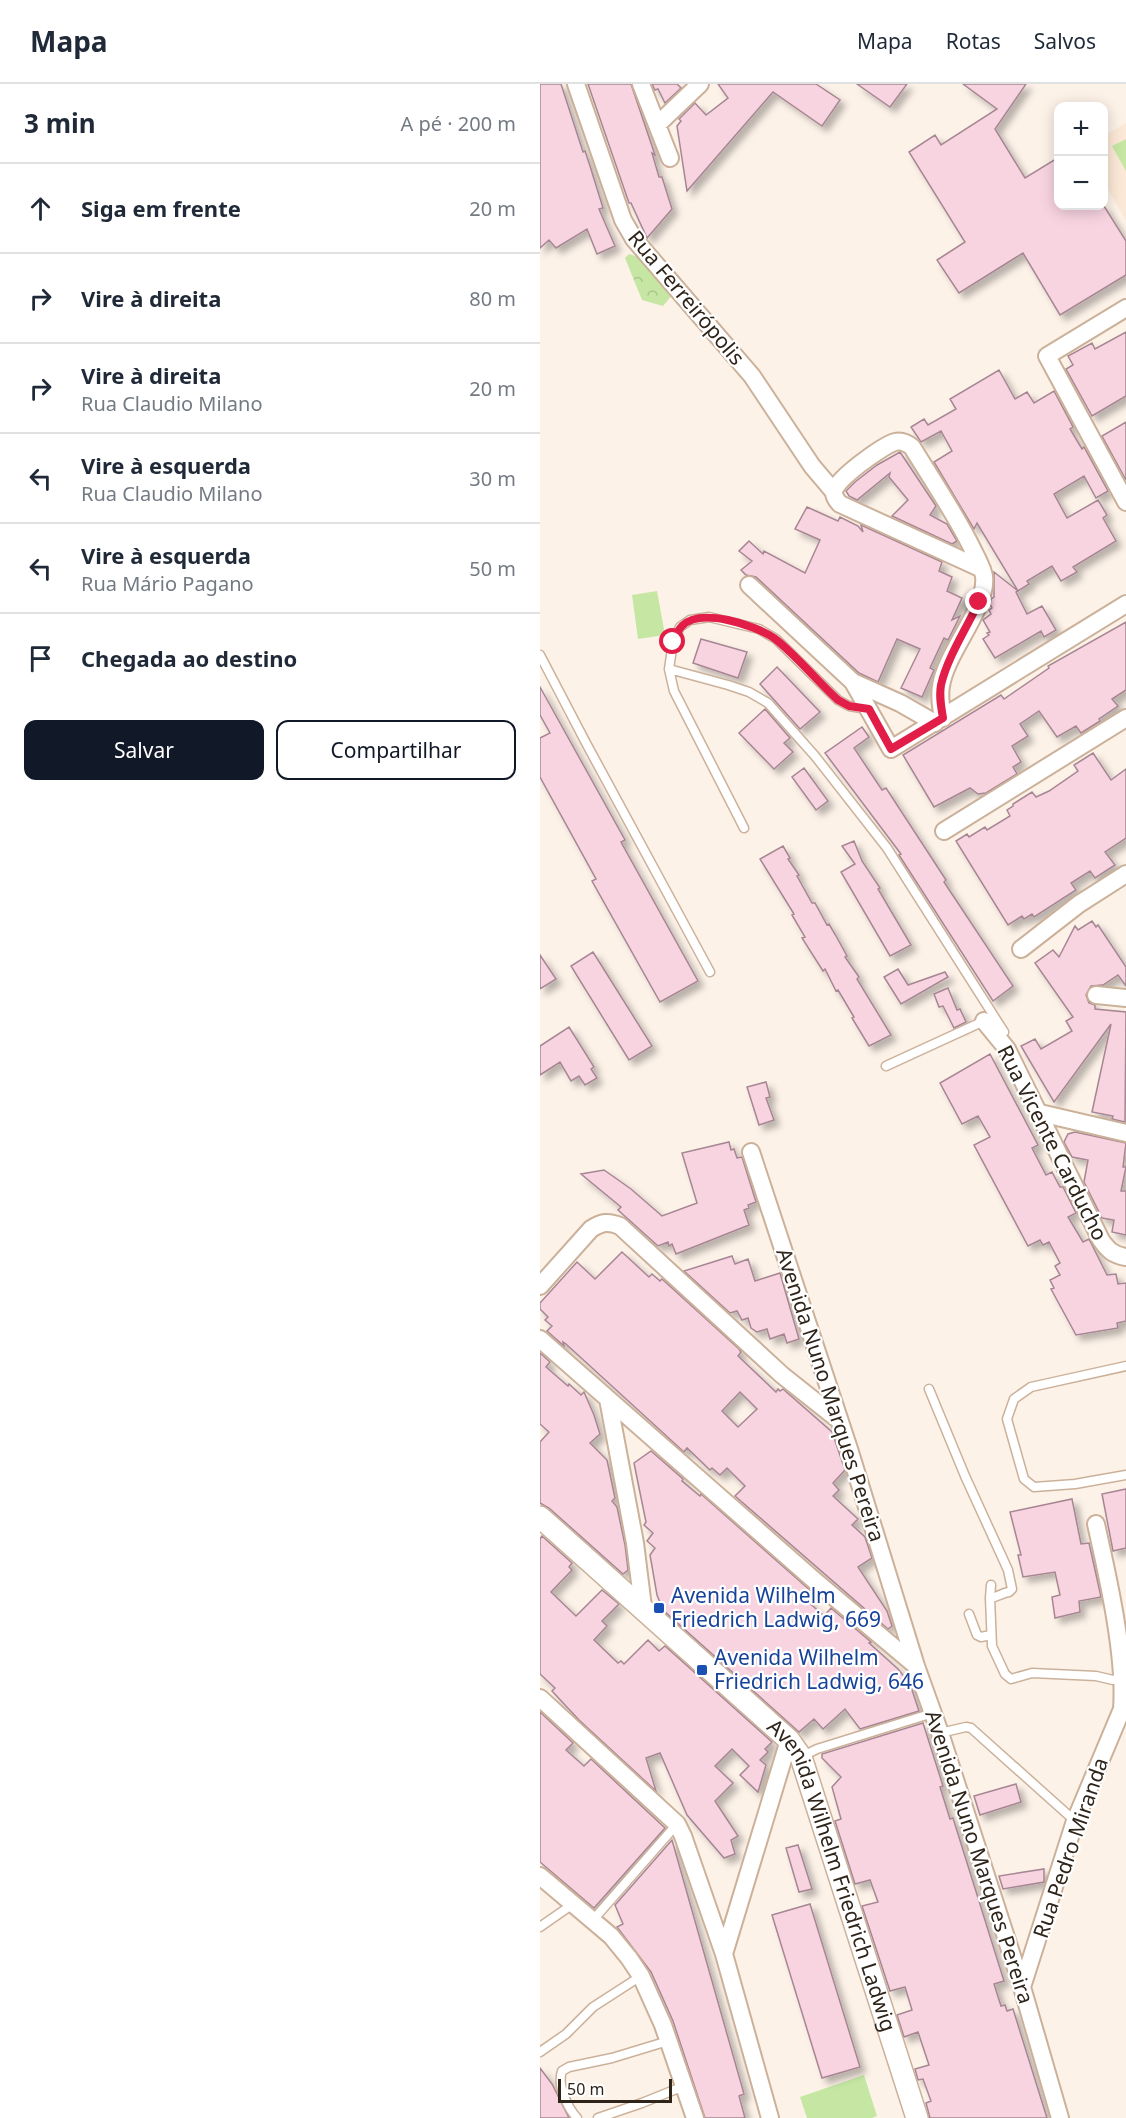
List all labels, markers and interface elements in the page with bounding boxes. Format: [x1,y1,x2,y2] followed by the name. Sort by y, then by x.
[30,22,108,60] text: Mapa
[857,27,913,55] text: Mapa
[946,27,1001,55] text: Rotas
[1034,27,1096,55] text: Salvos
[1054,102,1108,210] map controls
[1054,102,1108,156] button: +
[24,105,96,141] text: 3 min
[400,110,516,137] text: A pé · 200 m
[1054,156,1108,210] button: −
[24,192,57,225] icon: ahead
[81,193,241,223] text: Siga em frente
[469,195,516,222] text: 20 m
[622,224,751,371] street label: Rua Ferreirópolis
[24,282,57,315] icon: right
[81,283,221,313] text: Vire à direita
[469,285,516,312] text: 80 m
[81,360,221,390] text: Vire à direita
[24,372,57,405] icon: right
[469,375,516,402] text: 20 m
[81,390,263,417] text: Rua Claudio Milano
[81,450,251,480] text: Vire à esquerda
[24,462,57,495] icon: left
[469,465,516,492] text: 30 m
[81,480,263,507] text: Rua Claudio Milano
[81,540,251,570] text: Vire à esquerda
[24,552,57,585] icon: left
[469,555,516,582] text: 50 m
[81,570,254,597] text: Rua Mário Pagano
[965,588,991,614] route end
[659,628,685,654] route start
[24,642,57,675] icon: arrive
[81,643,297,673] text: Chegada ao destino
[24,720,264,780] button: Salvar
[276,720,516,780] button: Compartilhar
[991,1040,1114,1245] street label: Rua Vicente Carducho
[770,1244,892,1545] street label: Avenida Nuno Marques Pereira
[671,1581,881,1633] place label: Avenida Wilhelm Friedrich Ladwig, 669
[652,1601,666,1615] marker: Avenida Wilhelm Friedrich Ladwig, 669
[714,1643,924,1695] place label: Avenida Wilhelm Friedrich Ladwig, 646
[695,1663,709,1677] marker: Avenida Wilhelm Friedrich Ladwig, 646
[919,1706,1041,2007] street label: Avenida Nuno Marques Pereira
[762,1712,903,2035] street label: Avenida Wilhelm Friedrich Ladwig
[1026,1754,1114,1942] street label: Rua Pedro Miranda
[558,2076,672,2104] scale bar
[567,2078,604,2100] text: 50 m

